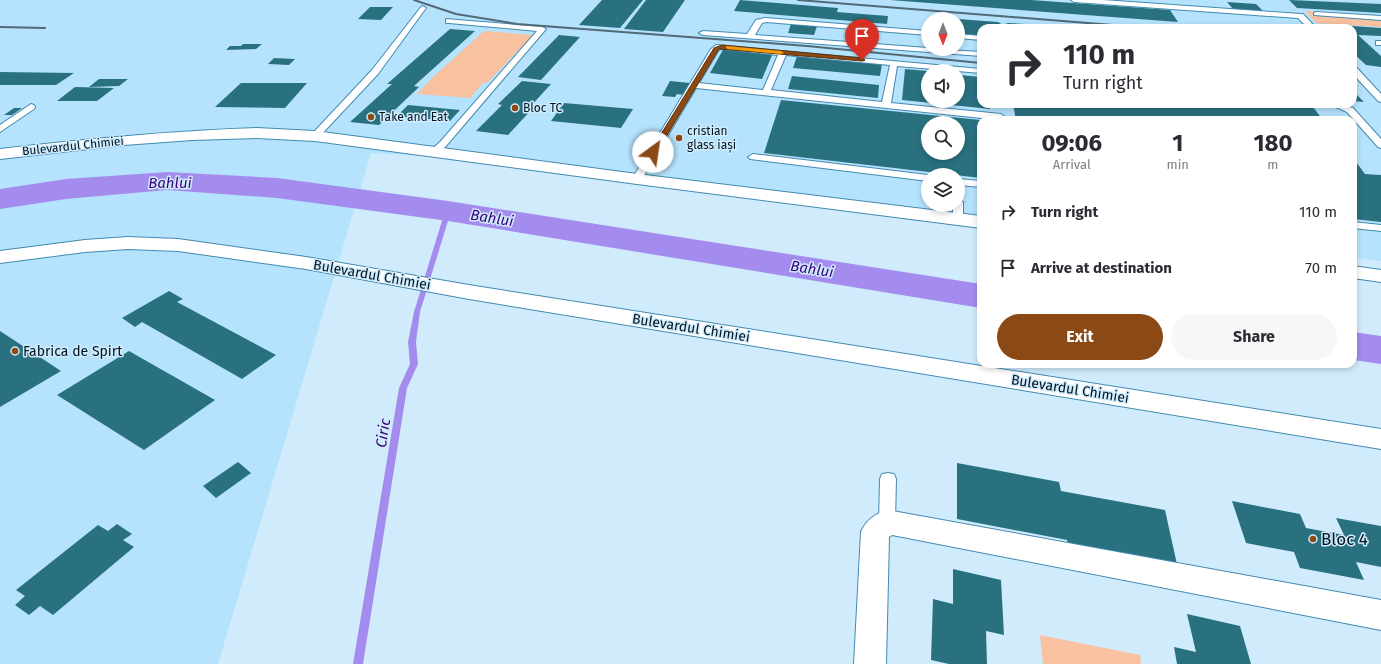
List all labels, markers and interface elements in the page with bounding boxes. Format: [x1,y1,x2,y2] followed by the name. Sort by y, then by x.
[921,12,965,56] north arrow
[921,12,965,212] map controls
[845,19,879,60] pin
[851,25,873,47] icon: arrive
[1063,38,1135,71] text: 110 m
[997,40,1049,92] icon: right
[921,64,965,108] button: sound
[1063,72,1143,94] text: Turn right
[523,101,562,115] place label: Bloc TC
[510,103,520,113] marker: Bloc TC
[379,110,449,124] place label: Take and Eat
[366,112,376,122] marker: Take and Eat
[921,116,965,160] button: search
[687,124,736,153] place label: cristian glass iași
[1041,129,1102,157] text: 09:06
[1172,129,1183,157] text: 1
[1253,129,1293,157] text: 180
[632,131,674,173] position arrow
[674,133,684,143] marker: cristian glass iași
[21,134,125,158] street label: Bulevardul Chimiei
[1053,157,1091,172] text: Arrival
[1166,157,1189,172] text: min
[1267,157,1279,172] text: m
[921,168,965,212] button: layers
[148,174,192,192] water label: Bahlui
[997,201,1019,223] icon: right
[1031,203,1098,221] text: Turn right
[1299,203,1337,221] text: 110 m
[469,206,515,230] water label: Bahlui
[312,256,432,294] street label: Bulevardul Chimiei
[789,257,835,281] water label: Bahlui
[997,257,1019,279] icon: arrive
[1031,259,1172,277] text: Arrive at destination
[1305,259,1337,277] text: 70 m
[631,310,751,346] street label: Bulevardul Chimiei
[997,314,1163,360] button: Exit
[1171,314,1337,360] button: Share
[23,343,123,360] place label: Fabrica de Spirt
[10,346,20,356] marker: Fabrica de Spirt
[1010,371,1130,407] street label: Bulevardul Chimiei
[372,416,394,449] water label: Ciric
[1321,529,1368,550] place label: Bloc 4
[1308,534,1318,544] marker: Bloc 4

